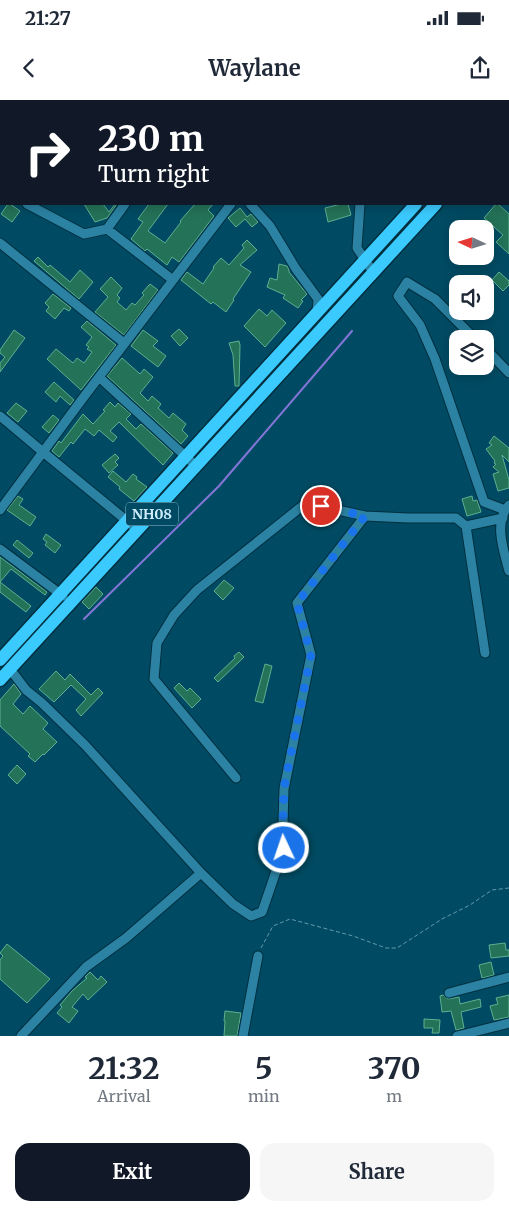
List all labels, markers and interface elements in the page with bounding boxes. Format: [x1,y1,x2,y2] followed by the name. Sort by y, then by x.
[25,6,71,30] text: 21:27
[15,54,43,82] icon: back
[208,54,301,82] text: Waylane
[466,54,494,82] icon: share
[98,117,204,161] text: 230 m
[15,120,80,185] icon: right
[98,160,209,188] text: Turn right
[449,220,494,265] north arrow
[449,220,494,375] map controls
[449,275,494,320] button: sound
[449,330,494,375] button: layers
[300,485,342,527] pin
[307,492,335,520] icon: arrive
[126,502,178,526] road number: NH08
[257,821,309,873] position arrow
[88,1049,160,1087] text: 21:32
[255,1049,273,1087] text: 5
[368,1049,421,1087] text: 370
[97,1086,151,1106] text: Arrival
[248,1086,280,1106] text: min
[386,1086,402,1106] text: m
[15,1143,250,1201] button: Exit
[260,1143,494,1201] button: Share

